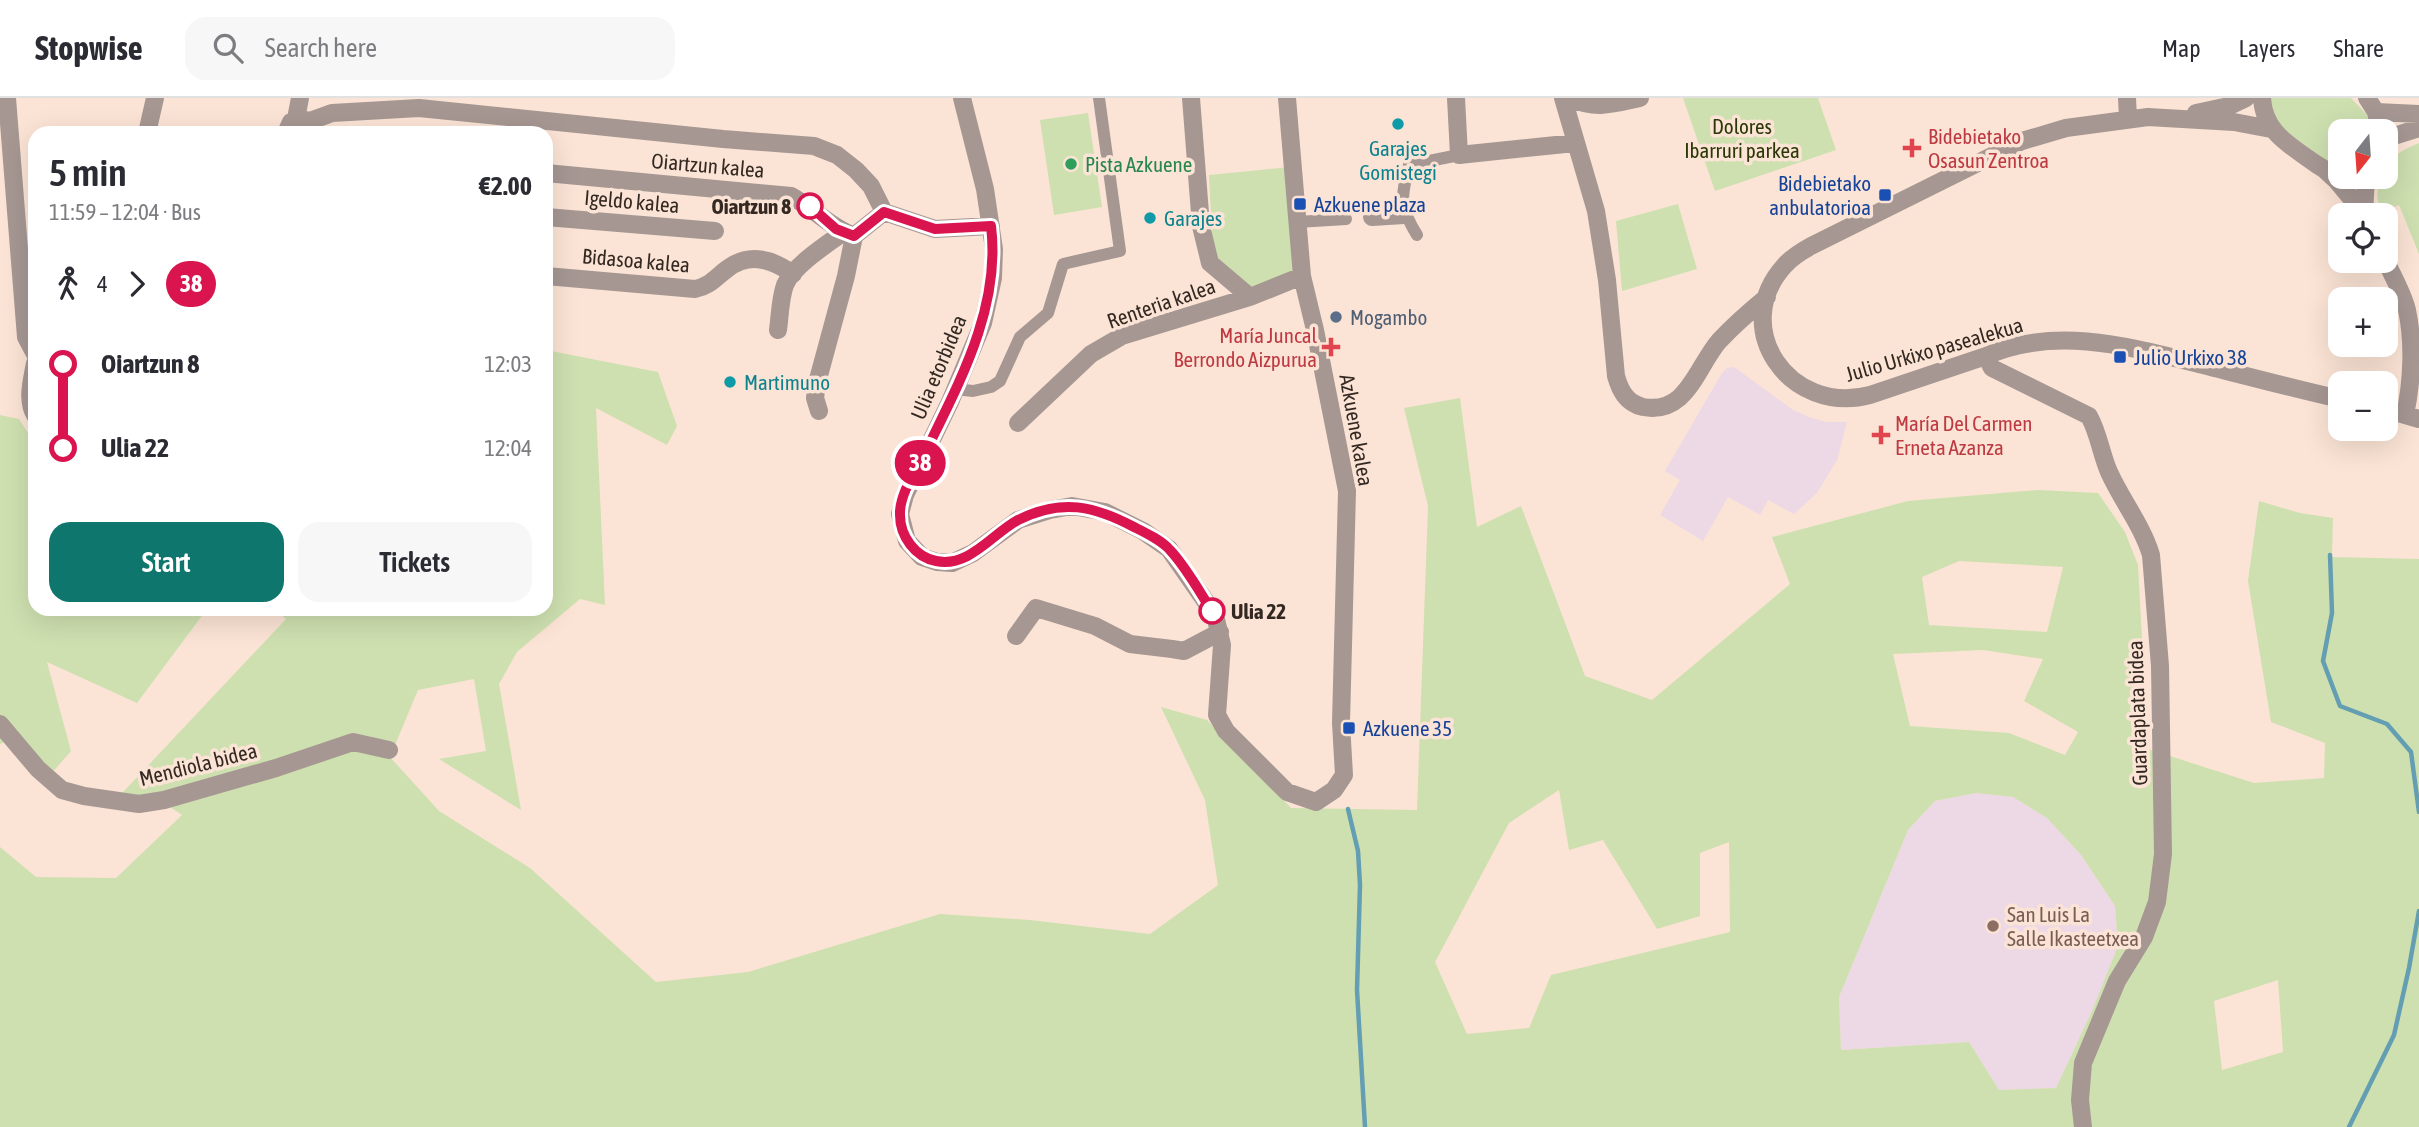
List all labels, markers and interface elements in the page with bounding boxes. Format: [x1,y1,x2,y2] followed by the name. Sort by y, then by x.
[185,17,675,80] search box
[35,29,143,67] text: Stopwise
[209,29,247,67] icon: search
[265,33,377,63] text: Search here
[2162,35,2201,62] text: Map
[2239,35,2295,62] text: Layers
[2333,35,2384,62] text: Share
[1684,114,1800,162] park label: Dolores Ibarruri parkea
[1390,116,1406,132] marker: Garajes Gomistegi
[2328,119,2398,189] north arrow
[2328,119,2398,441] map controls
[1928,124,2049,172] place label: Bidebietako Osasun Zentroa
[1359,136,1437,184] place label: Garajes Gomistegi
[1902,138,1922,158] marker: Bidebietako Osasun Zentroa
[651,148,765,182] street label: Oiartzun kalea
[49,151,127,194] text: 5 min
[1085,152,1192,176] place label: Pista Azkuene
[1063,156,1079,172] marker: Pista Azkuene
[479,171,532,201] text: €2.00
[1769,171,1871,219] place label: Bidebietako anbulatorioa
[584,185,680,217] street label: Igeldo kalea
[1877,187,1893,203] marker: Bidebietako anbulatorioa
[1314,192,1426,216] place label: Azkuene plaza
[797,193,823,219] marker: Oiartzun 8
[711,194,791,218] place label: Oiartzun 8
[1292,196,1308,212] marker: Azkuene plaza
[49,199,201,225] text: 11:59 – 12:04 · Bus
[2328,203,2398,273] button: locate
[1164,206,1222,230] place label: Garajes
[1142,210,1158,226] marker: Garajes
[581,243,691,277] street label: Bidasoa kalea
[49,265,87,303] icon: walk
[118,265,156,303] icon: forward
[180,270,202,297] text: 38
[97,271,108,297] text: 4
[1104,273,1218,333] street label: Renteria kalea
[2328,287,2398,357] button: +
[1350,305,1427,329] place label: Mogambo
[1328,309,1344,325] marker: Mogambo
[905,311,971,423] street label: Ulia etorbidea
[1842,312,2026,386] street label: Julio Urkixo pasealekua
[1173,323,1317,371] place label: María Juncal Berrondo Aizpurua
[1323,339,1339,355] marker: María Juncal Berrondo Aizpurua
[2134,345,2247,369] place label: Julio Urkixo 38
[101,349,199,379] text: Oiartzun 8
[2112,349,2128,365] marker: Julio Urkixo 38
[484,351,532,377] text: 12:03
[744,370,830,394] place label: Martimuno
[2328,371,2398,441] button: −
[1335,372,1379,488] street label: Azkuene kalea
[722,374,738,390] marker: Martimuno
[1895,411,2033,459] place label: María Del Carmen Erneta Azanza
[1873,427,1889,443] marker: María Del Carmen Erneta Azanza
[101,433,169,463] text: Ulia 22
[484,435,532,461] text: 12:04
[888,440,951,486] line badge: 38
[909,449,931,476] text: 38
[49,522,284,602] button: Start
[298,522,532,602] button: Tickets
[1199,598,1225,624] marker: Ulia 22
[1231,599,1286,623] place label: Ulia 22
[2122,640,2152,786] street label: Guardaplata bidea
[1363,716,1452,740] place label: Azkuene 35
[1341,720,1357,736] marker: Azkuene 35
[137,738,259,790] street label: Mendiola bidea
[2007,902,2139,950] place label: San Luis La Salle Ikasteetxea
[1985,918,2001,934] marker: San Luis La Salle Ikasteetxea

